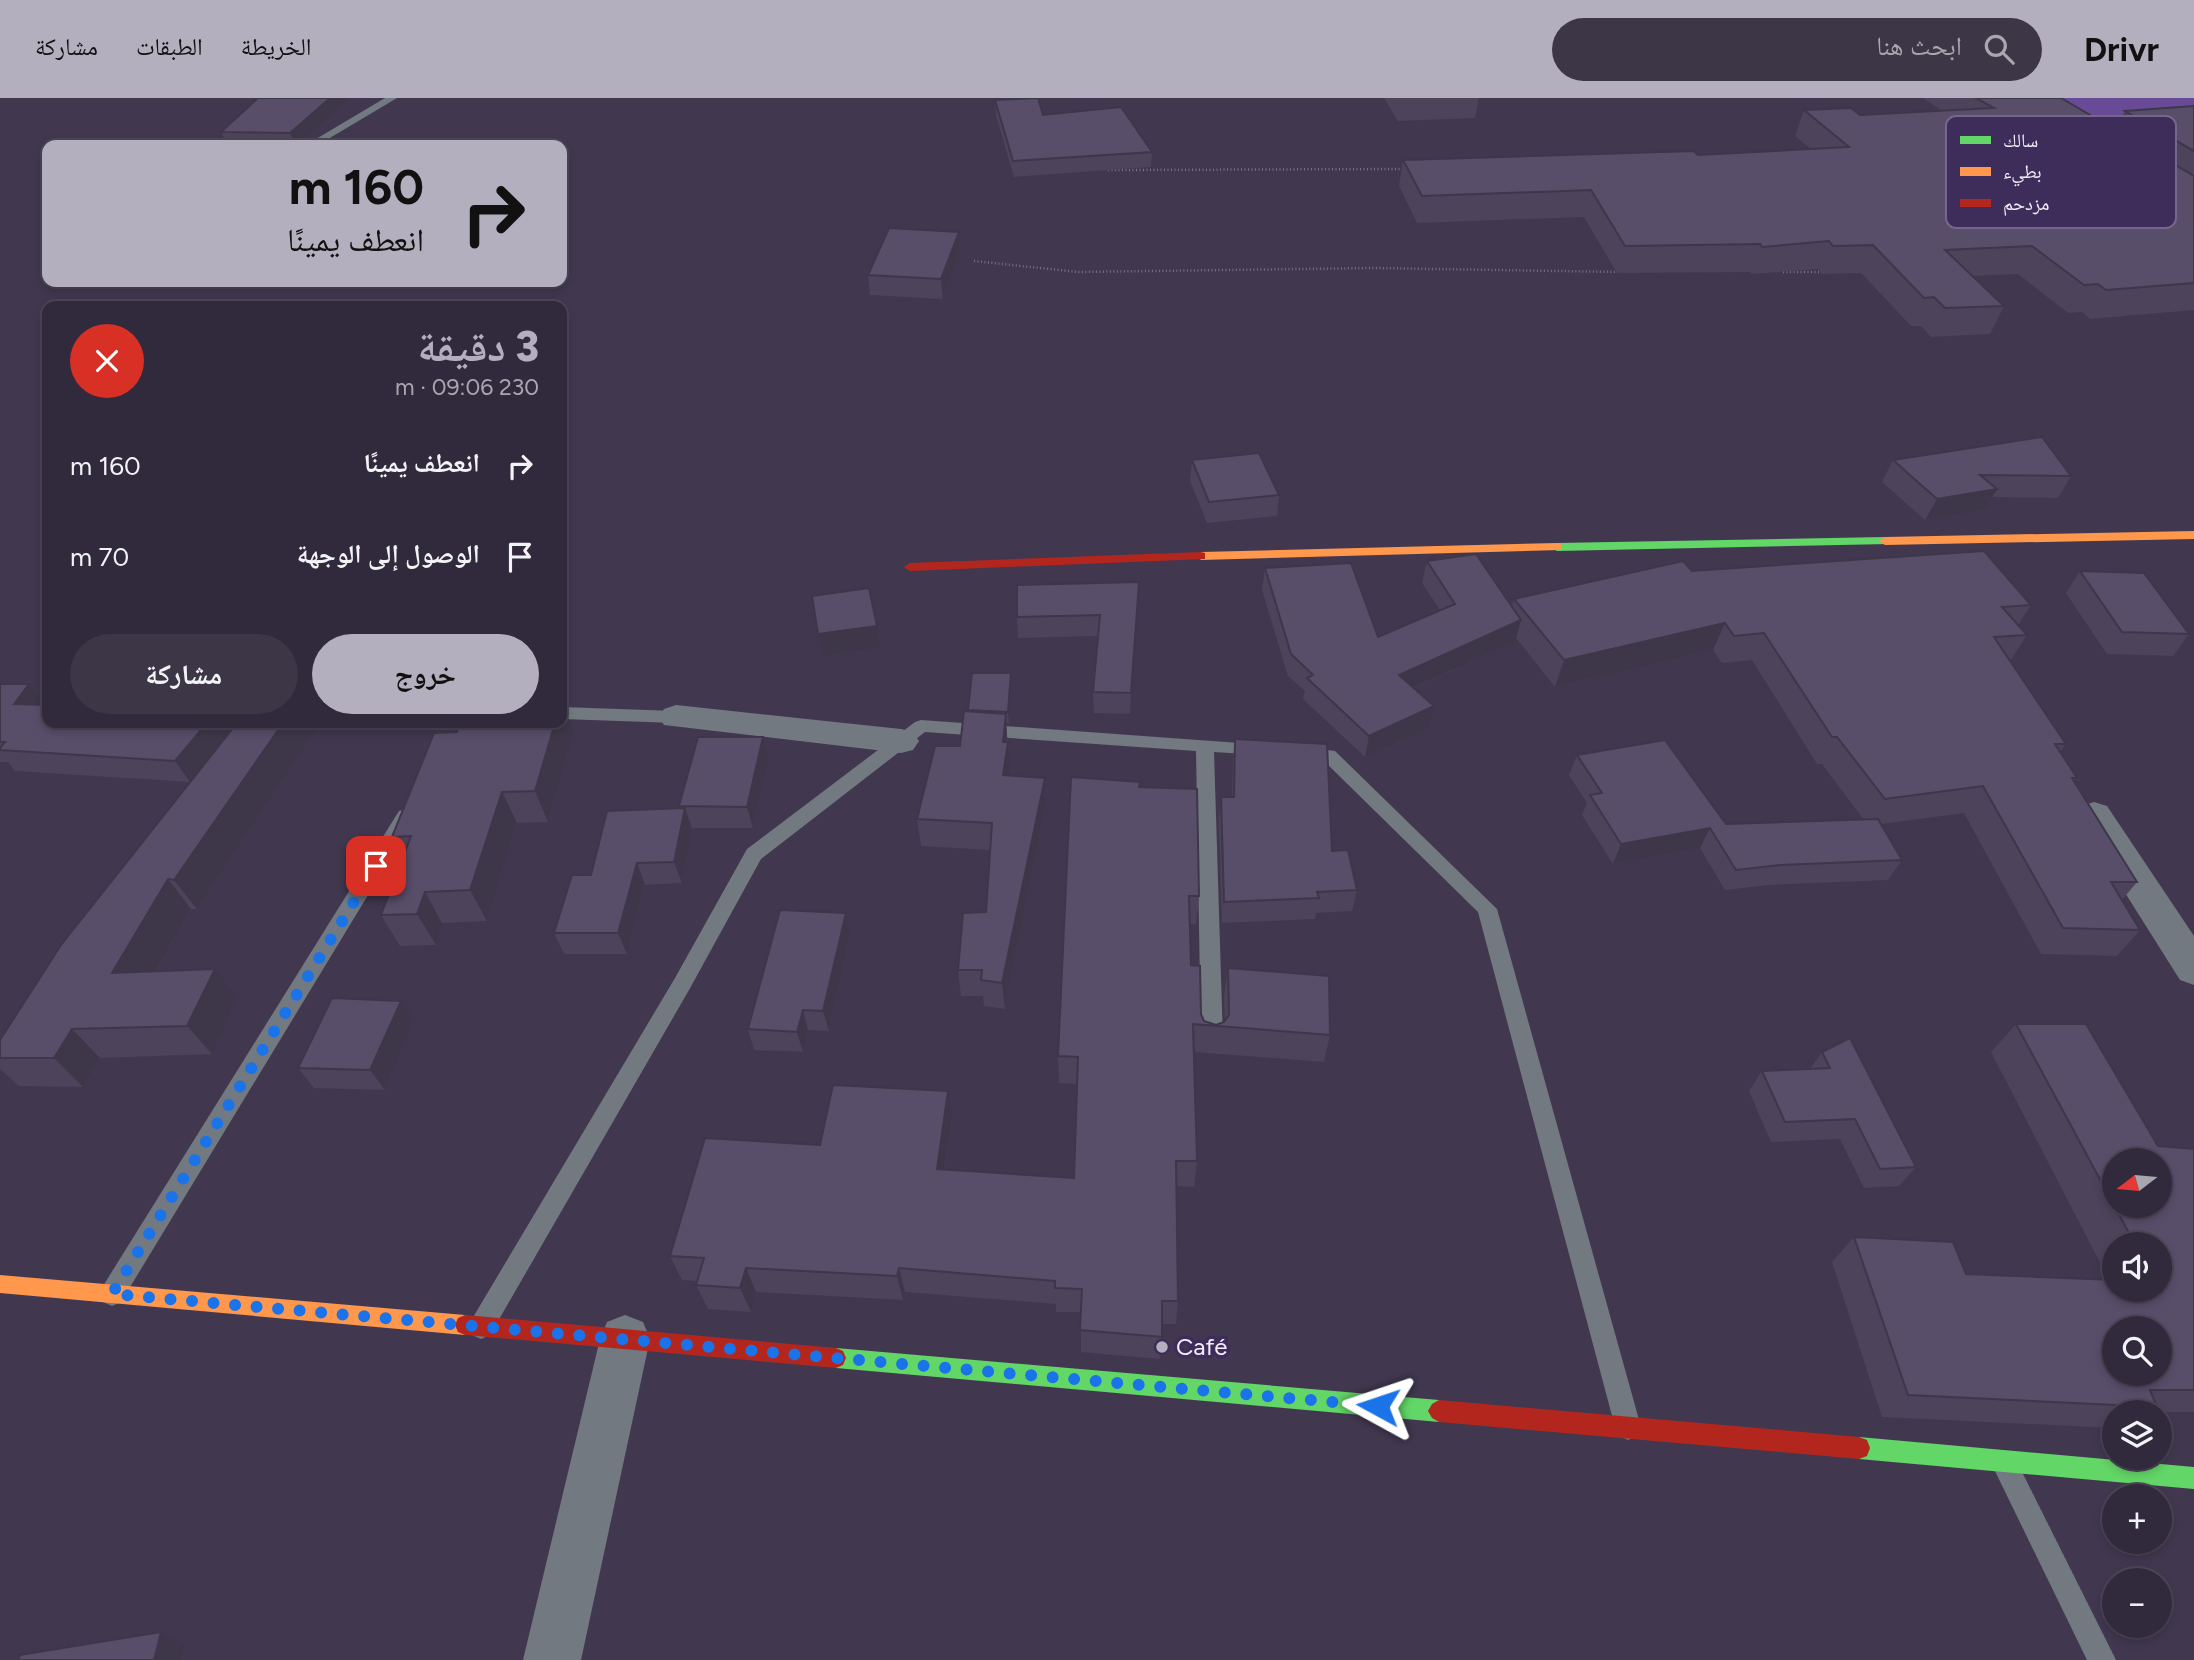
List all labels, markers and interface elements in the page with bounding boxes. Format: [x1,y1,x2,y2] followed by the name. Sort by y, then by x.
[1552,18,2042,81] search box
[1876,30,1962,62] text: ابحث هنا
[1980,30,2018,68] icon: search
[2084,30,2159,69] text: Drivr
[35,32,98,61] text: مشاركة
[136,32,203,61] text: الطبقات
[241,32,311,61] text: الخريطة
[1946,116,2176,228] legend
[2003,129,2038,152] text: سالك
[289,157,424,216] text: 160 m
[2003,160,2042,187] text: بطيء
[448,168,539,259] icon: right
[2003,192,2049,216] text: مزدحم
[287,221,424,259] text: انعطف يمينًا
[417,321,539,372] text: 3 دقيقة
[70,324,144,398] button: close
[395,373,539,401] text: 230 m · 09:06
[364,447,480,479] text: انعطف يمينًا
[501,447,539,485] icon: right
[70,450,141,482] text: 160 m
[297,538,480,570] text: الوصول إلى الوجهة
[501,538,539,576] icon: arrive
[70,541,129,573] text: 70 m
[70,634,298,714] button: مشاركة
[312,634,539,714] button: خروج
[346,836,406,896] pin
[357,847,395,885] icon: arrive
[2102,1148,2172,1218] north arrow
[2102,1148,2172,1638] map controls
[2102,1232,2172,1302] button: sound
[2102,1316,2172,1386] button: search
[1176,1332,1227,1361] place label: Café
[1154,1339,1170,1355] marker: Café
[1341,1369,1415,1443] position arrow
[2102,1400,2172,1470] button: layers
[2102,1484,2172,1554] button: +
[2102,1568,2172,1638] button: −

